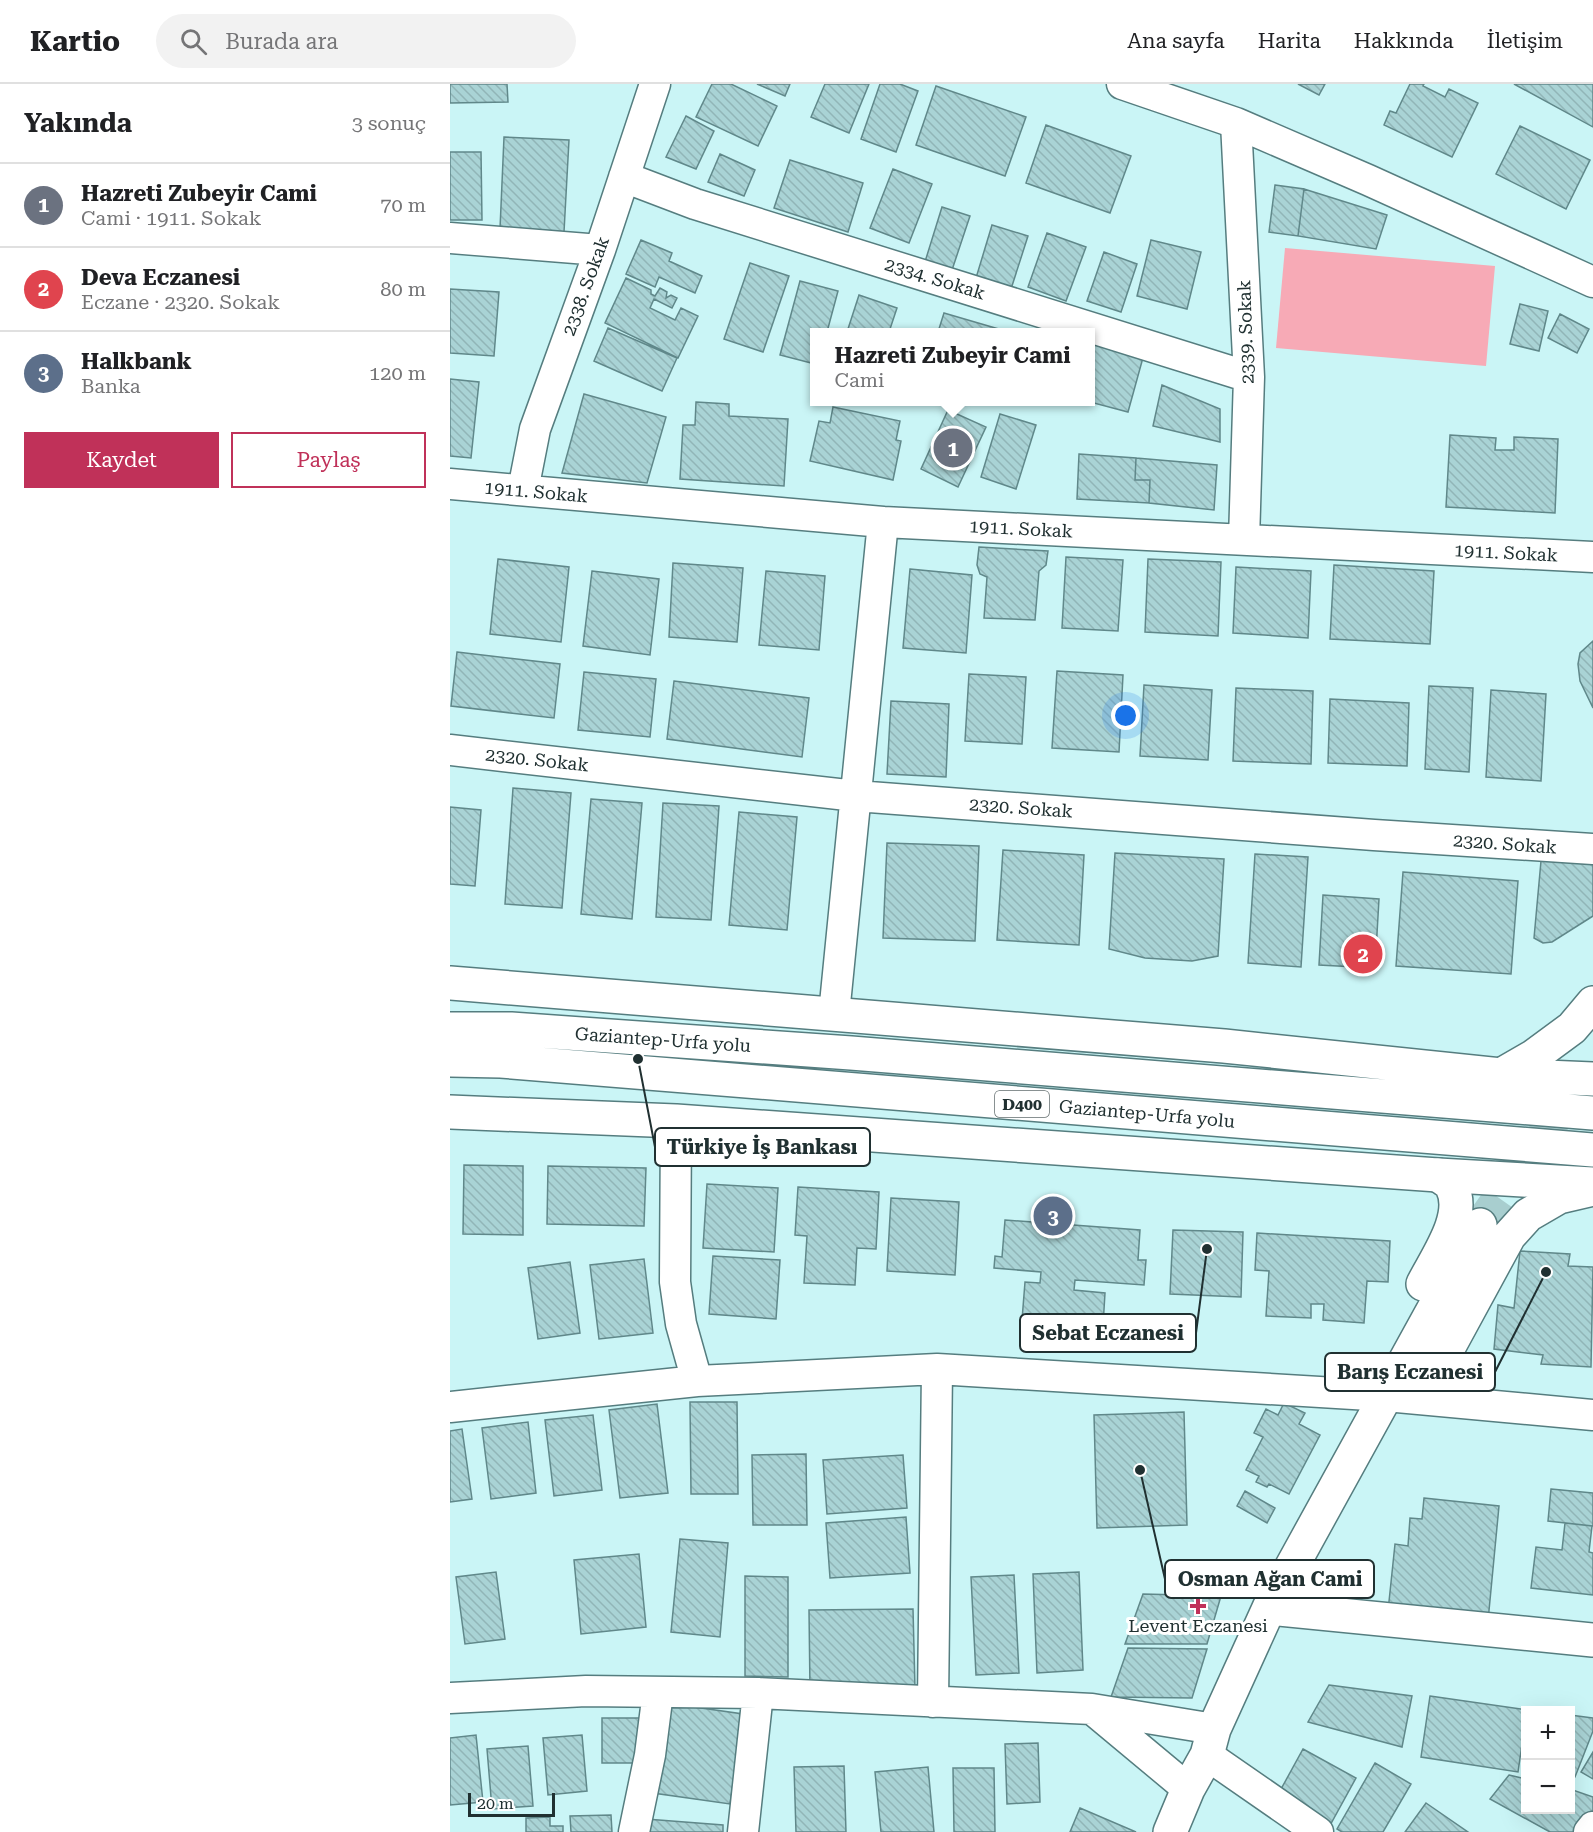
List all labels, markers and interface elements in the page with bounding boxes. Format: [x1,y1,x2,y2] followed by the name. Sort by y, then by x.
[156,14,576,68] search box
[30,25,120,58] text: Kartio
[177,25,210,58] icon: search
[225,29,338,54] text: Burada ara
[1127,29,1225,53] text: Ana sayfa
[1258,29,1321,53] text: Harita
[1354,29,1454,53] text: Hakkında
[1487,29,1563,53] text: İletişim
[24,108,132,138] text: Yakında
[352,111,426,135] text: 3 sonuç
[81,181,317,206] text: Hazreti Zubeyir Cami
[38,193,49,217] text: 1
[380,193,426,217] text: 70 m
[81,206,262,230] text: Cami · 1911. Sokak
[558,233,613,338] street label: 2338. Sokak
[882,253,988,304] street label: 2334. Sokak
[81,265,240,290] text: Deva Eczanesi
[38,277,49,301] text: 2
[380,277,426,301] text: 80 m
[1233,280,1258,384] street label: 2339. Sokak
[81,290,280,314] text: Eczane · 2320. Sokak
[810,328,1095,406] popup
[835,343,1070,368] text: Hazreti Zubeyir Cami
[81,349,192,374] text: Halkbank
[38,361,49,385] text: 3
[369,361,426,385] text: 120 m
[835,368,884,392] text: Cami
[81,374,141,398] text: Banka
[934,426,972,470] pin: 1
[24,432,219,488] button: Kaydet
[231,432,426,488] button: Paylaş
[483,477,589,506] street label: 1911. Sokak
[969,515,1074,542] street label: 1911. Sokak
[1454,539,1559,566] street label: 1911. Sokak
[1111,701,1140,730] your location
[484,744,590,775] street label: 2320. Sokak
[968,793,1074,822] street label: 2320. Sokak
[1452,829,1558,858] street label: 2320. Sokak
[1344,932,1382,976] pin: 2
[574,1023,752,1056] street label: Gaziantep-Urfa yolu
[995,1091,1049,1117] road number: D400
[1058,1095,1236,1132] street label: Gaziantep-Urfa yolu
[655,1128,870,1166] callout: Türkiye İş Bankası
[667,1134,858,1159] text: Türkiye İş Bankası
[1034,1194,1072,1238] pin: 3
[1020,1314,1196,1352] callout: Sebat Eczanesi
[1032,1321,1184,1345] text: Sebat Eczanesi
[1325,1353,1495,1391] callout: Barış Eczanesi
[1337,1360,1483,1384] text: Barış Eczanesi
[1165,1560,1374,1598] callout: Osman Ağan Cami
[1178,1567,1363,1591] text: Osman Ağan Cami
[1191,1599,1205,1613] marker: Levent Eczanesi
[1128,1615,1268,1636] place label: Levent Eczanesi
[1521,1706,1575,1814] map controls
[1521,1706,1575,1760] button: +
[1521,1760,1575,1814] button: −
[468,1790,555,1818] scale bar
[477,1794,514,1813] text: 20 m

